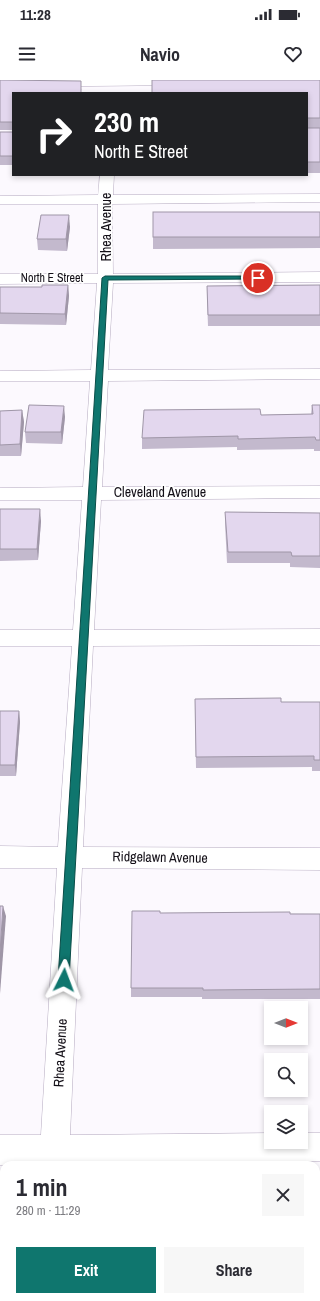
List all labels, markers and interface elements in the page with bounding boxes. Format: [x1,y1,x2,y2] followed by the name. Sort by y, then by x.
[20,4,51,25] text: 11:28
[140,42,180,67] text: Navio
[16,43,38,65] icon: menu
[282,43,304,65] icon: heart
[94,103,159,141] text: 230 m
[28,108,80,160] icon: right
[94,139,188,164] text: North E Street
[97,193,115,261] street label: Rhea Avenue
[241,261,275,295] pin
[247,267,269,289] icon: arrive
[21,270,83,286] street label: North E Street
[114,483,206,501] street label: Cleveland Avenue
[112,847,208,867] street label: Ridgelawn Avenue
[43,959,85,1001] position arrow
[264,1001,308,1045] north arrow
[264,1001,308,1149] map controls
[49,1018,71,1088] street label: Rhea Avenue
[264,1053,308,1097] button: search
[264,1105,308,1149] button: layers
[16,1171,67,1203] text: 1 min
[262,1174,304,1216] button: close
[16,1202,80,1219] text: 280 m · 11:29
[16,1247,156,1293] button: Exit
[164,1247,304,1293] button: Share

